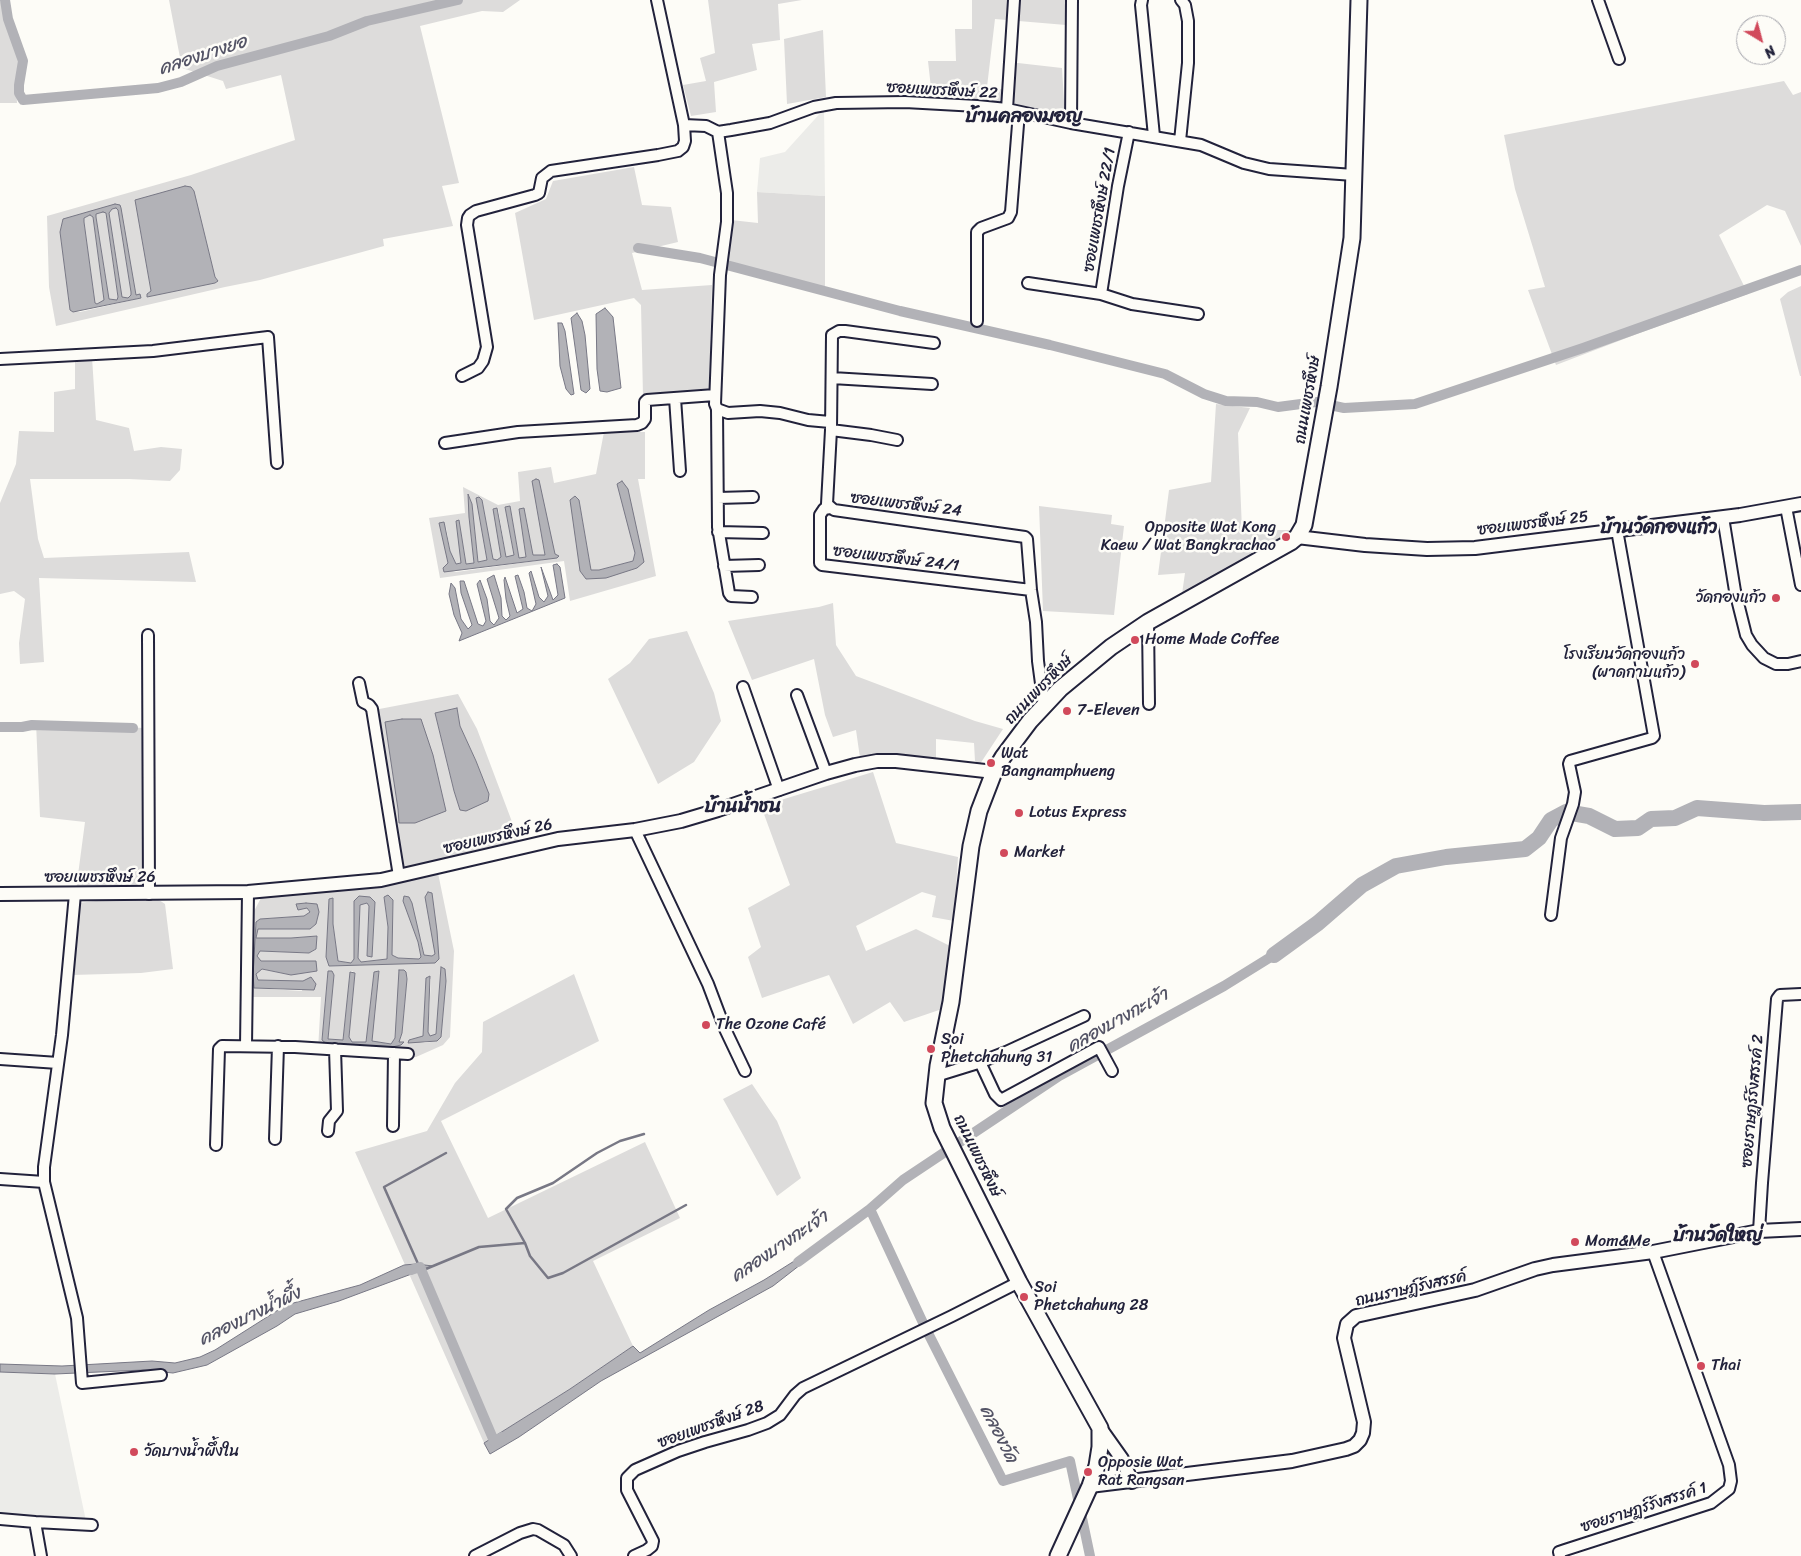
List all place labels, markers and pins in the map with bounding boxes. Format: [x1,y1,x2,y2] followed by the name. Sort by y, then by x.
[1101,518,1276,556] place label: Opposite Wat Kong Kaew / Wat Bangkrachao
[1280,531,1292,543] marker: Opposite Wat Kong Kaew / Wat Bangkrachao
[1695,588,1766,608] place label: วัดกองแก้ว
[1770,592,1782,604] marker: วัดกองแก้ว
[1145,630,1279,650] place label: Home Made Coffee
[1129,634,1141,646] marker: Home Made Coffee
[1563,645,1685,683] place label: โรงเรียนวัดกองแก้ว (ผาดกาบแก้ว)
[1689,658,1701,670] marker: โรงเรียนวัดกองแก้ว (ผาดกาบแก้ว)
[1077,701,1140,721] place label: 7-Eleven
[1061,705,1073,717] marker: 7-Eleven
[1001,744,1115,782] place label: Wat Bangnamphueng
[985,757,997,769] marker: Wat Bangnamphueng
[1029,803,1127,823] place label: Lotus Express
[1013,807,1025,819] marker: Lotus Express
[1014,843,1065,863] place label: Market
[998,847,1010,859] marker: Market
[716,1015,826,1035] place label: The Ozone Café
[700,1019,712,1031] marker: The Ozone Café
[941,1030,1052,1068] place label: Soi Phetchahung 31
[925,1043,937,1055] marker: Soi Phetchahung 31
[1585,1232,1651,1252] place label: Mom&Me
[1569,1236,1581,1248] marker: Mom&Me
[1034,1278,1148,1316] place label: Soi Phetchahung 28
[1018,1291,1030,1303] marker: Soi Phetchahung 28
[1711,1356,1741,1376] place label: Thai
[1695,1360,1707,1372] marker: Thai
[144,1442,239,1462] place label: วัดบางน้ำผึ้งใน
[128,1446,140,1458] marker: วัดบางน้ำผึ้งใน
[1098,1453,1185,1491] place label: Opposie Wat Rat Rangsan
[1082,1466,1094,1478] marker: Opposie Wat Rat Rangsan

